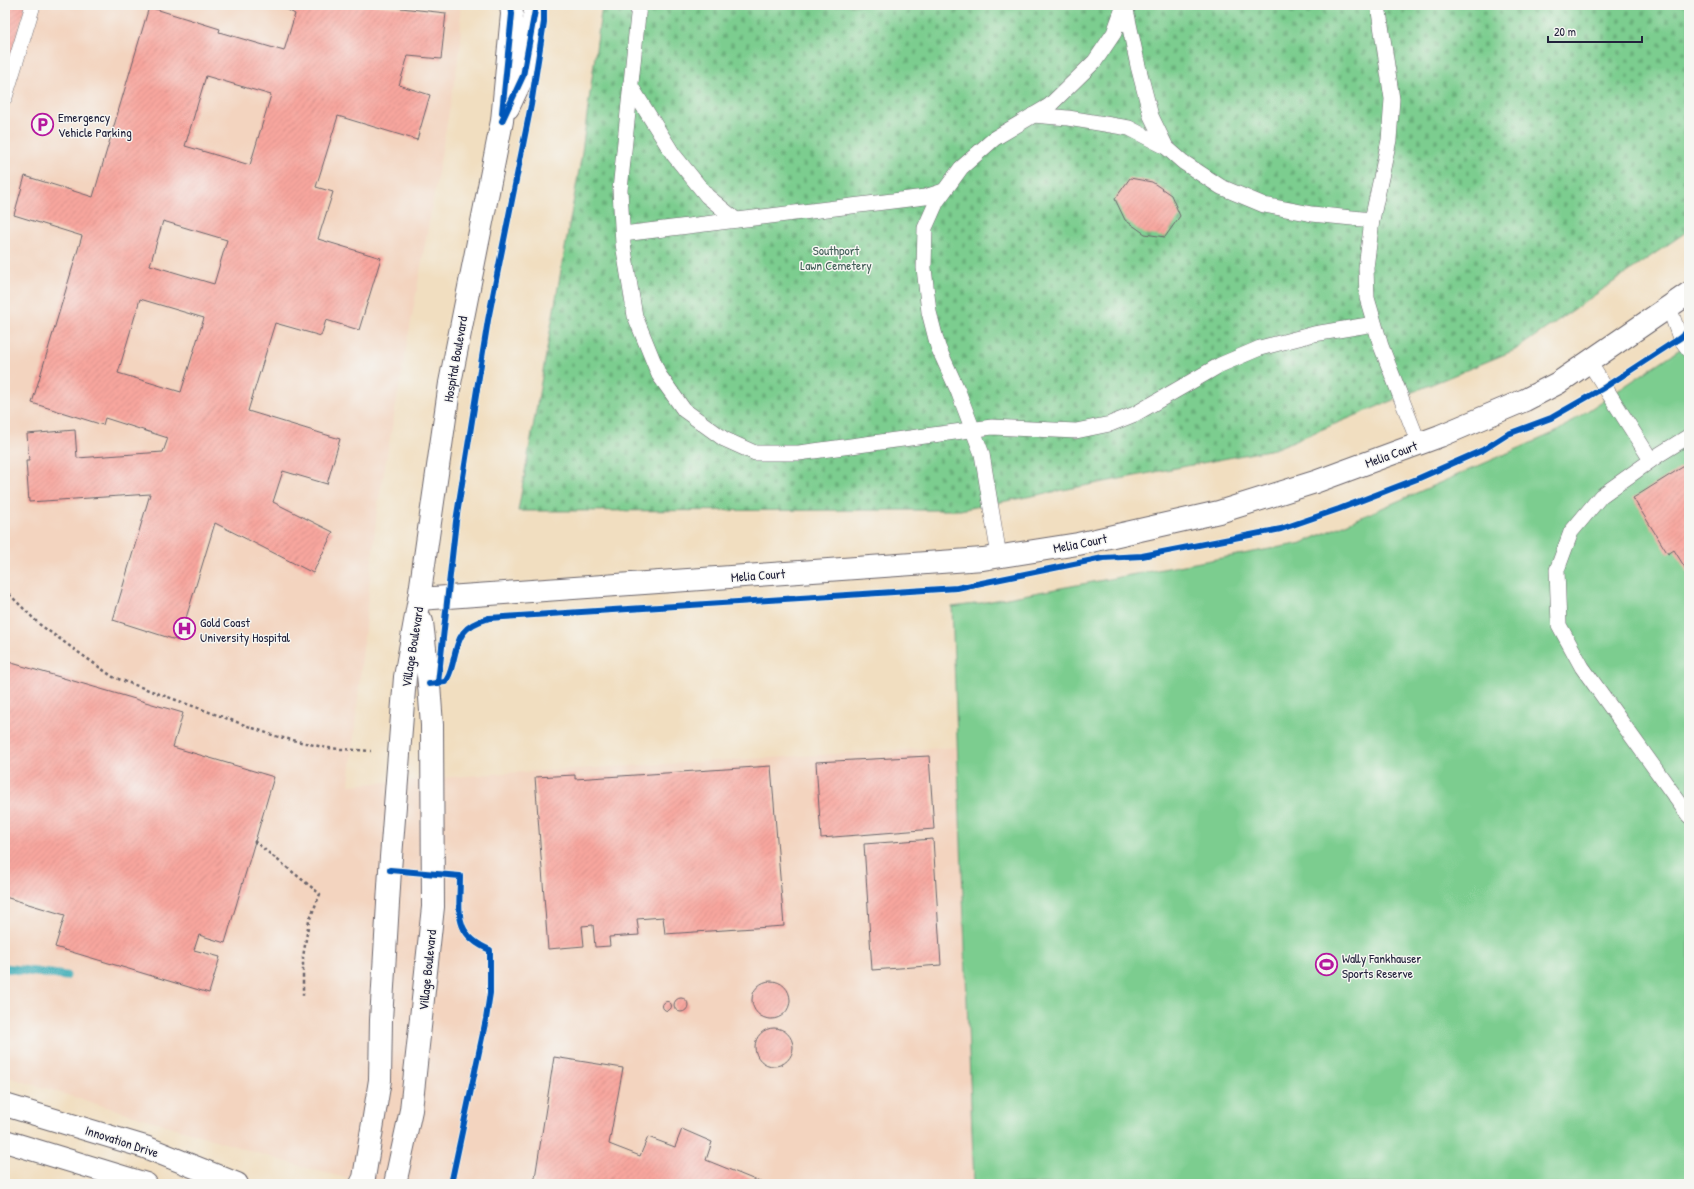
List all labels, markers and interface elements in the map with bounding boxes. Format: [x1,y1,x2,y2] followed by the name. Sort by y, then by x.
[1548,18,1642,44] scale bar
[1554,23,1576,40] text: 20 m
[58,108,132,141] place label: Emergency Vehicle Parking
[29,111,55,137] parking icon: Emergency Vehicle Parking
[800,241,872,274] park label: Southport Lawn Cemetery
[439,315,471,403] street label: Hospital Boulevard
[1362,436,1420,472] street label: Melia Court
[1052,529,1109,557] street label: Melia Court
[730,564,786,586] street label: Melia Court
[397,606,427,688] street label: Village Boulevard
[200,613,291,646] place label: Gold Coast University Hospital
[172,616,198,642] hospital icon: Gold Coast University Hospital
[414,929,440,1011] street label: Village Boulevard
[1342,949,1421,982] place label: Wally Fankhauser Sports Reserve
[1314,952,1340,978] sports icon: Wally Fankhauser Sports Reserve
[83,1121,161,1161] street label: Innovation Drive

